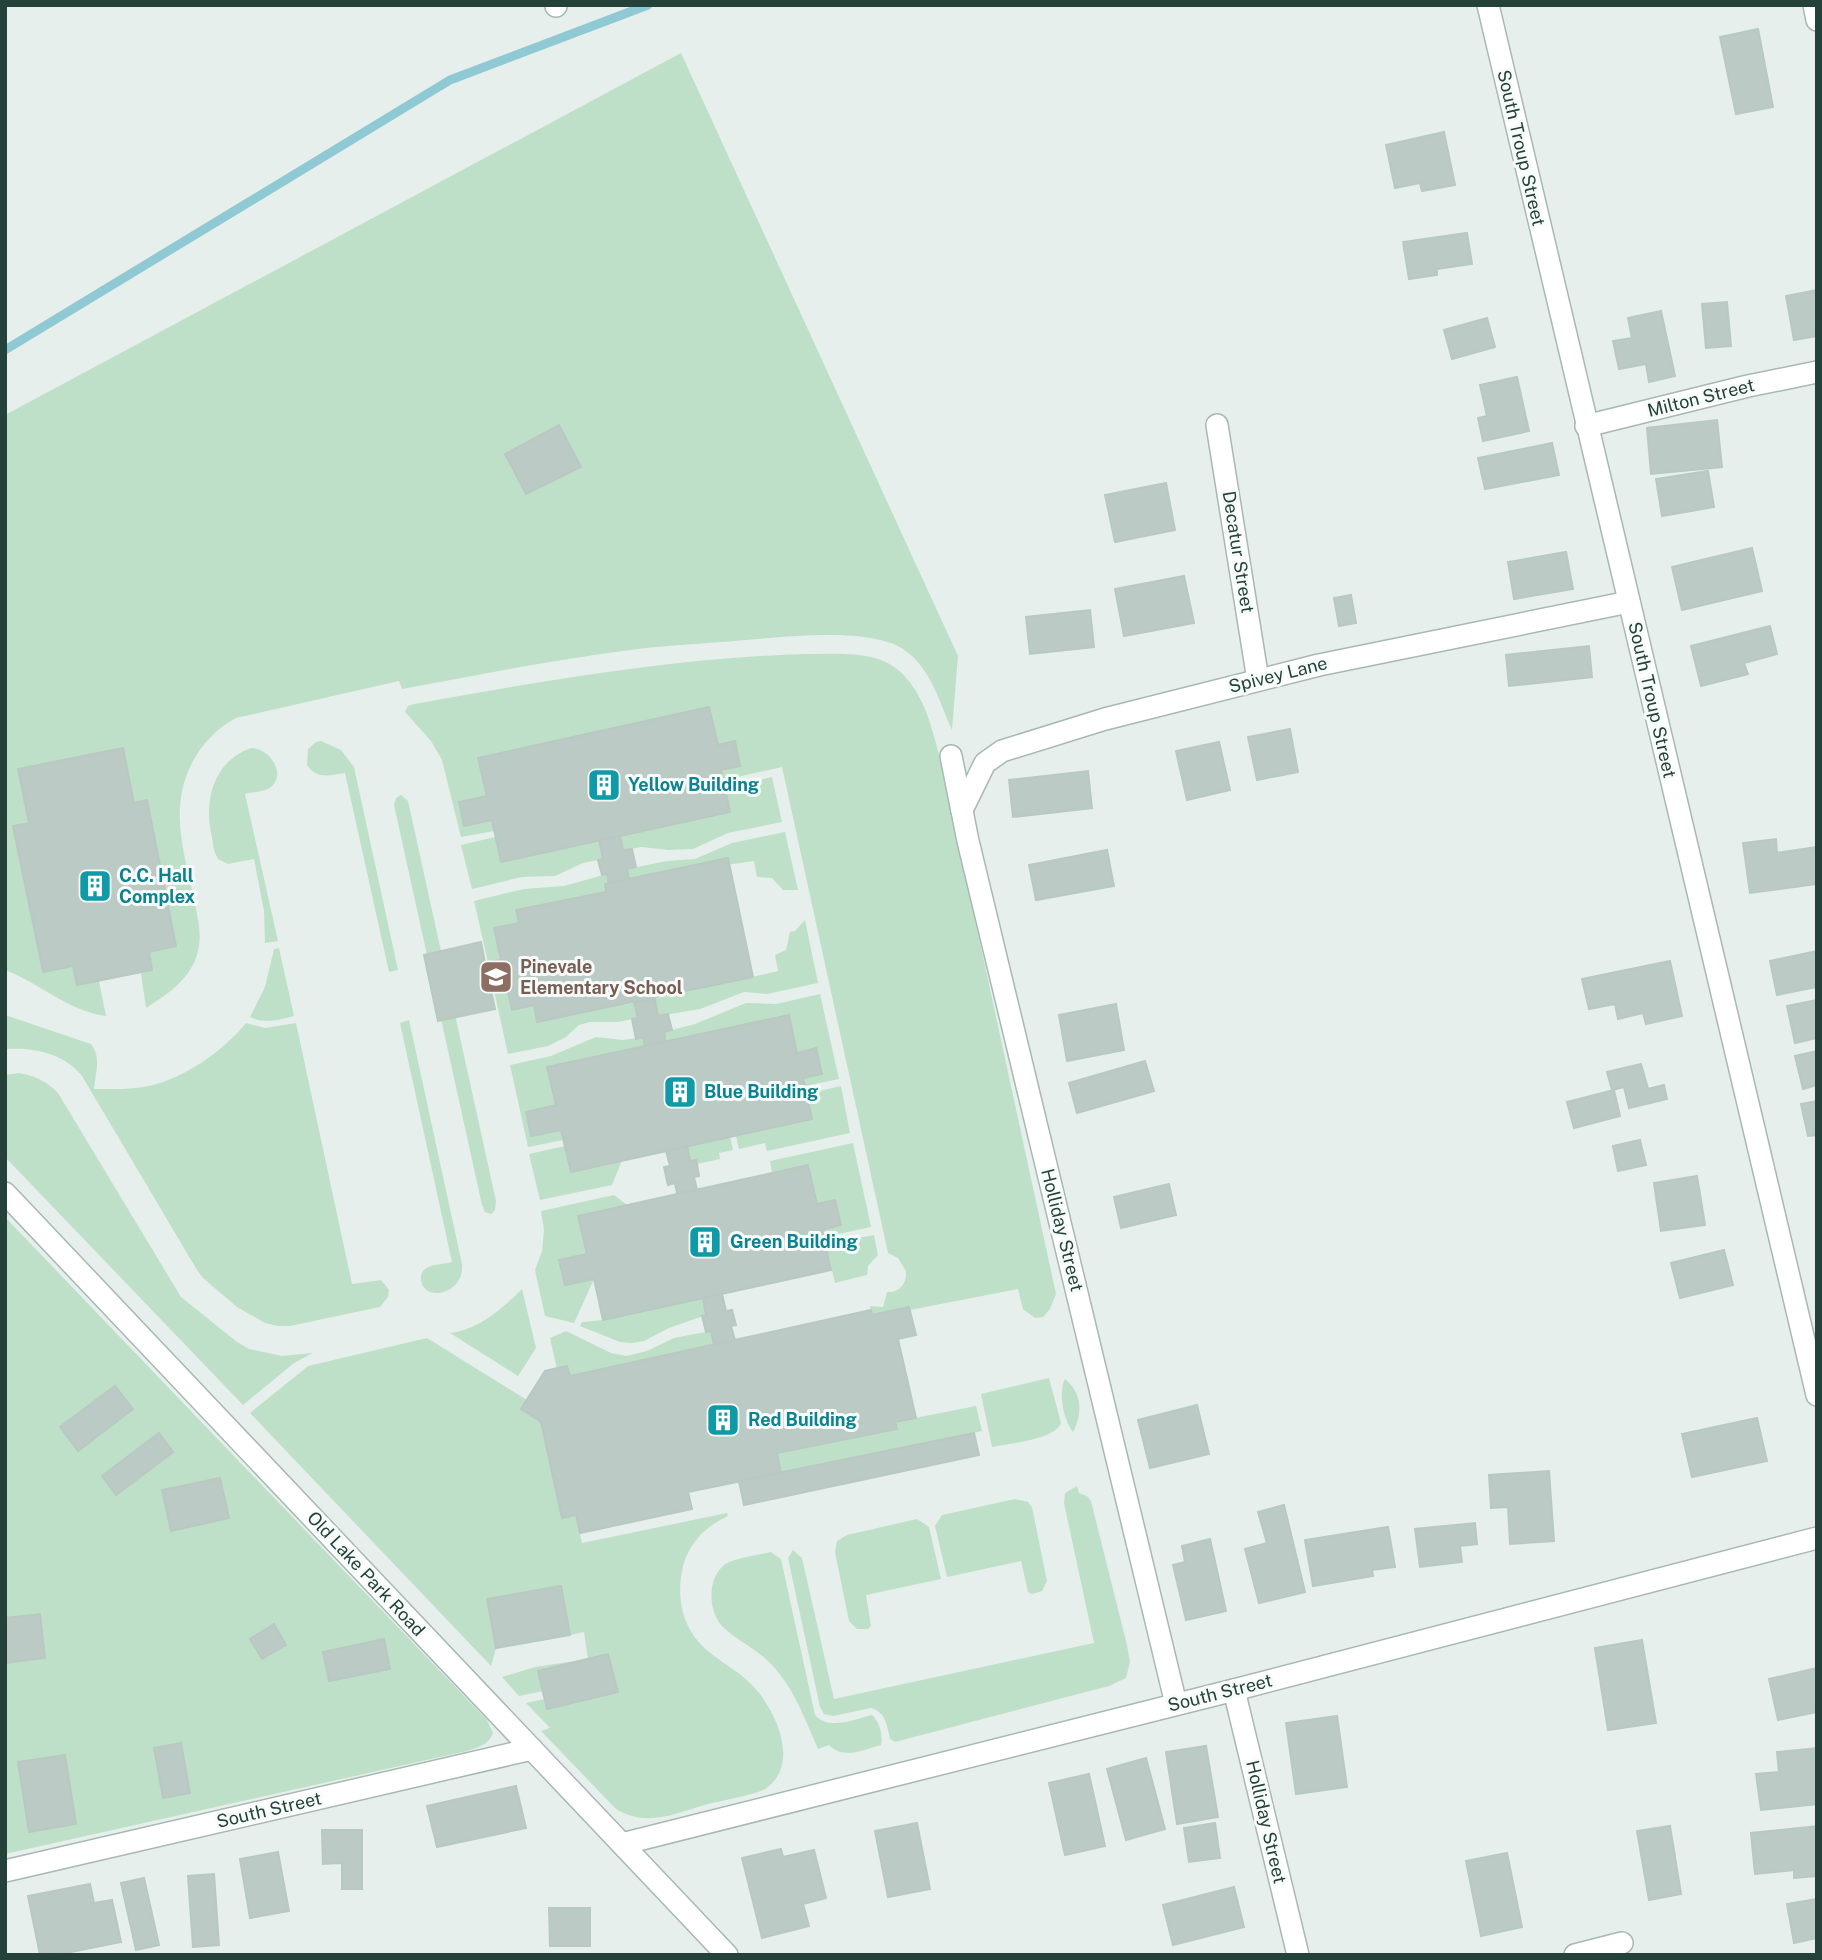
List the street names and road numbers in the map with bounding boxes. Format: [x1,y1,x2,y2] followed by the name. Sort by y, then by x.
[1493,68,1550,228] street label: South Troup Street
[1645,374,1757,421] street label: Milton Street
[1218,489,1259,615] street label: Decatur Street
[1624,620,1681,780] street label: South Troup Street
[1226,652,1329,697] street label: Spivey Lane
[1037,1166,1088,1293] street label: Holliday Street
[303,1507,430,1640] street label: Old Lake Park Road
[1165,1669,1274,1716] street label: South Street
[1242,1758,1291,1886] street label: Holliday Street
[214,1787,323,1832] street label: South Street

